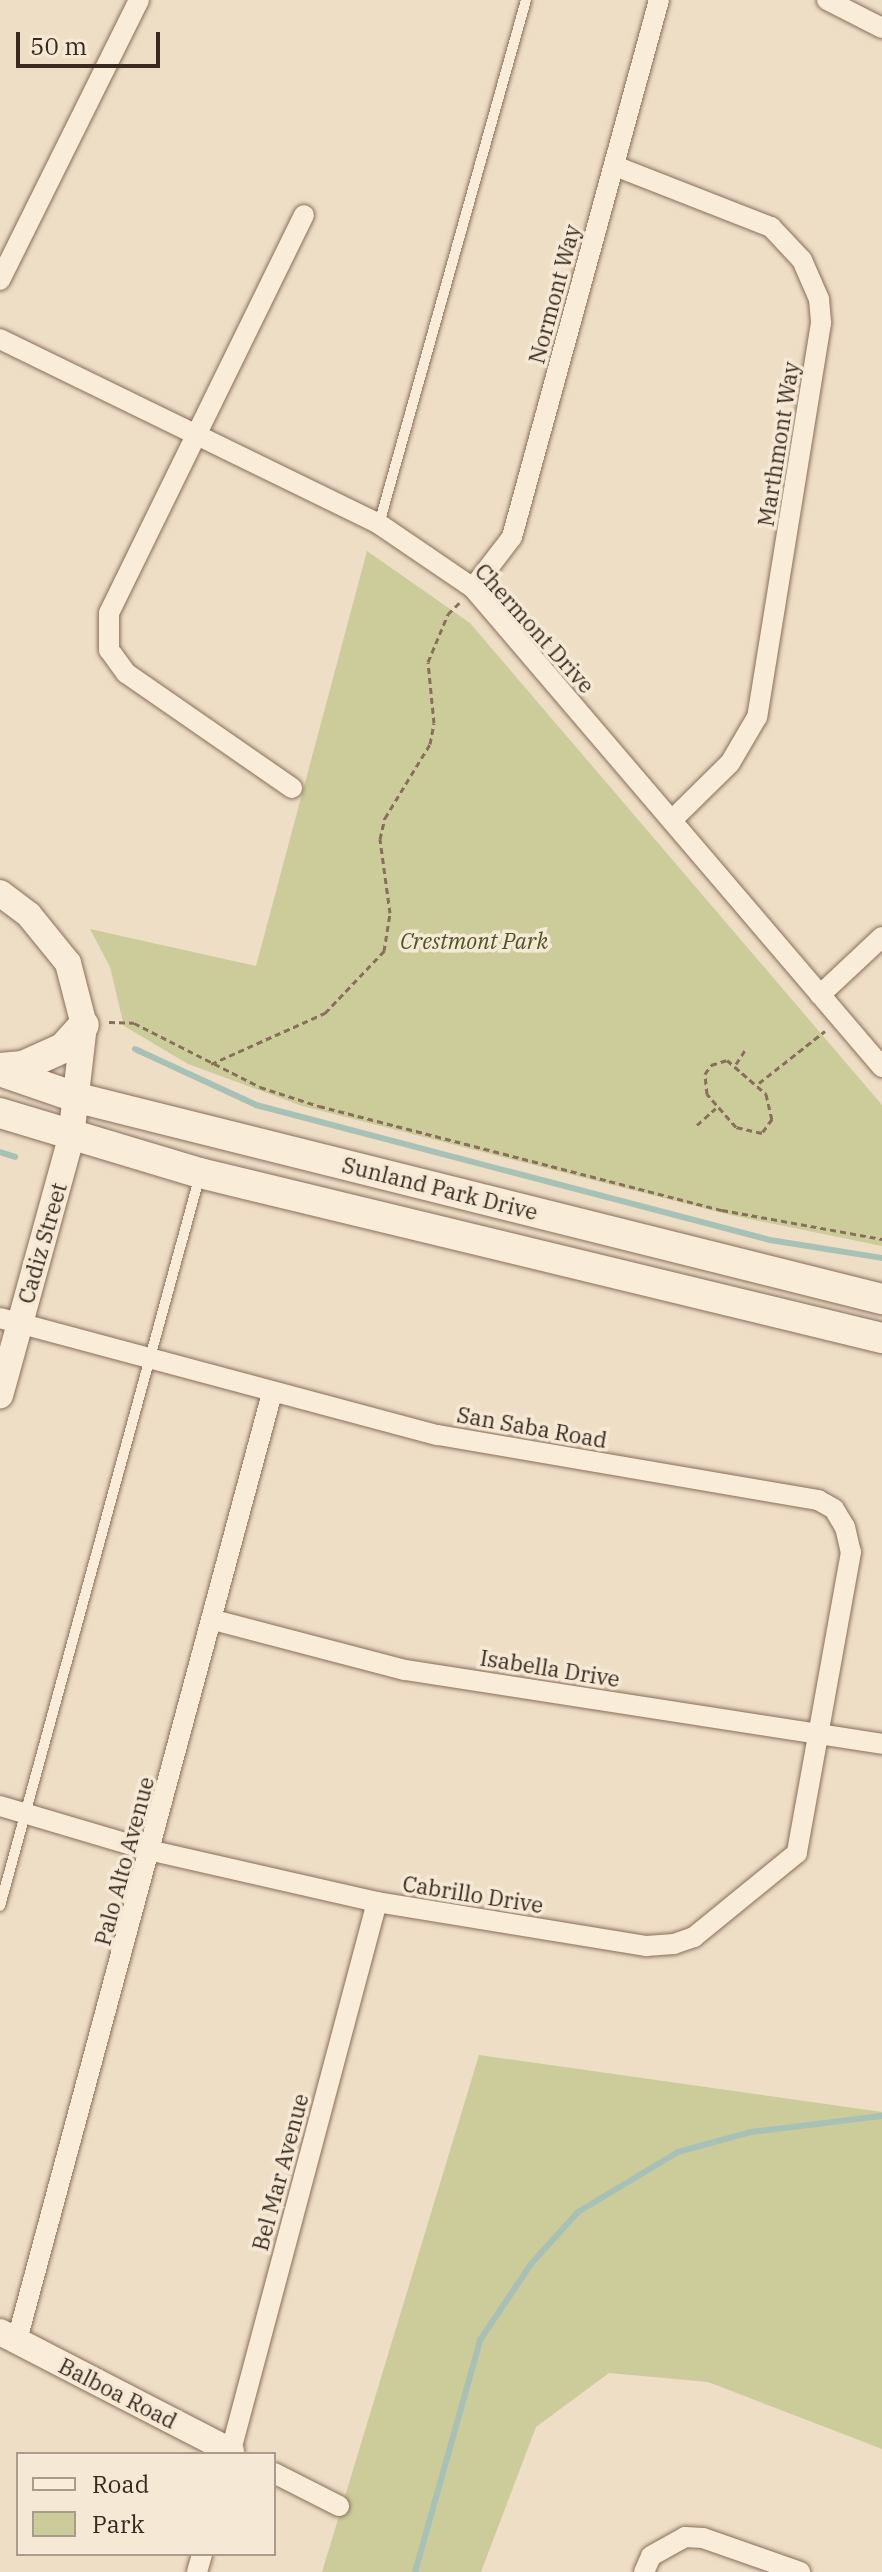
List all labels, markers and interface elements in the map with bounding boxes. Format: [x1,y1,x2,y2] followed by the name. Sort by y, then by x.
[20,16,164,66] scale bar
[30,30,87,62] text: 50 m
[523,222,585,366] street label: Normont Way
[752,360,804,528] street label: Marthmont Way
[470,558,600,698] street label: Chermont Drive
[400,928,548,954] park label: Crestmont Park
[340,1151,540,1225] street label: Sunland Park Drive
[12,1180,72,1306] street label: Cadiz Street
[455,1401,609,1453] street label: San Saba Road
[478,1644,622,1692] street label: Isabella Drive
[89,1774,159,1948] street label: Palo Alto Avenue
[401,1870,545,1918] street label: Cabrillo Drive
[246,2091,314,2253] street label: Bel Mar Avenue
[55,2352,181,2434] street label: Balboa Road
[16,2452,276,2556] legend
[92,2468,149,2500] text: Road
[92,2508,144,2540] text: Park

